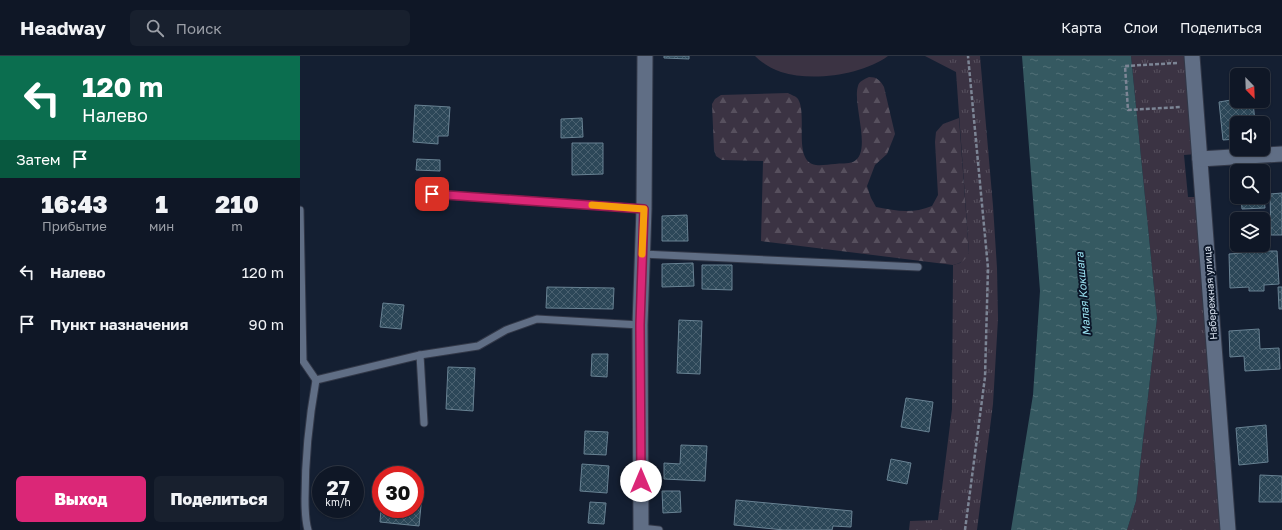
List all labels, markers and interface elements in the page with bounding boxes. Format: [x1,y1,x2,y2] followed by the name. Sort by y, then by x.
[130,10,410,46] search box
[20,16,106,39] text: Headway
[144,17,166,39] icon: search
[176,19,222,37] text: Поиск
[1061,19,1102,36] text: Карта
[1124,19,1158,36] text: Слои
[1180,19,1262,36] text: Поделиться
[1230,68,1270,108] north arrow
[1230,68,1270,252] map controls
[82,70,163,103] text: 120 m
[16,72,68,124] icon: left
[82,104,148,126] text: Налево
[1230,116,1270,156] button: sound
[69,148,91,170] icon: arrive
[16,150,61,168] text: Затем
[1230,164,1270,204] button: search
[415,177,449,211] pin
[421,183,443,205] icon: arrive
[41,189,108,218] text: 16:43
[155,189,168,218] text: 1
[215,189,259,218] text: 210
[1230,212,1270,252] button: layers
[42,218,107,234] text: Прибытие
[149,218,174,234] text: мин
[231,218,243,234] text: m
[1201,246,1219,340] street label: Набережная улица
[1072,251,1093,336] water label: Малая Кокшага
[16,261,38,283] icon: left
[50,263,106,281] text: Налево
[242,263,284,281] text: 120 m
[16,313,38,335] icon: arrive
[50,315,188,333] text: Пункт назначения
[249,315,284,333] text: 90 m
[620,460,662,502] position arrow
[372,466,424,518] speed limit sign: 30
[326,475,350,499] text: 27
[16,476,146,522] button: Выход
[154,476,284,522] button: Поделиться
[325,496,351,508] text: km/h

